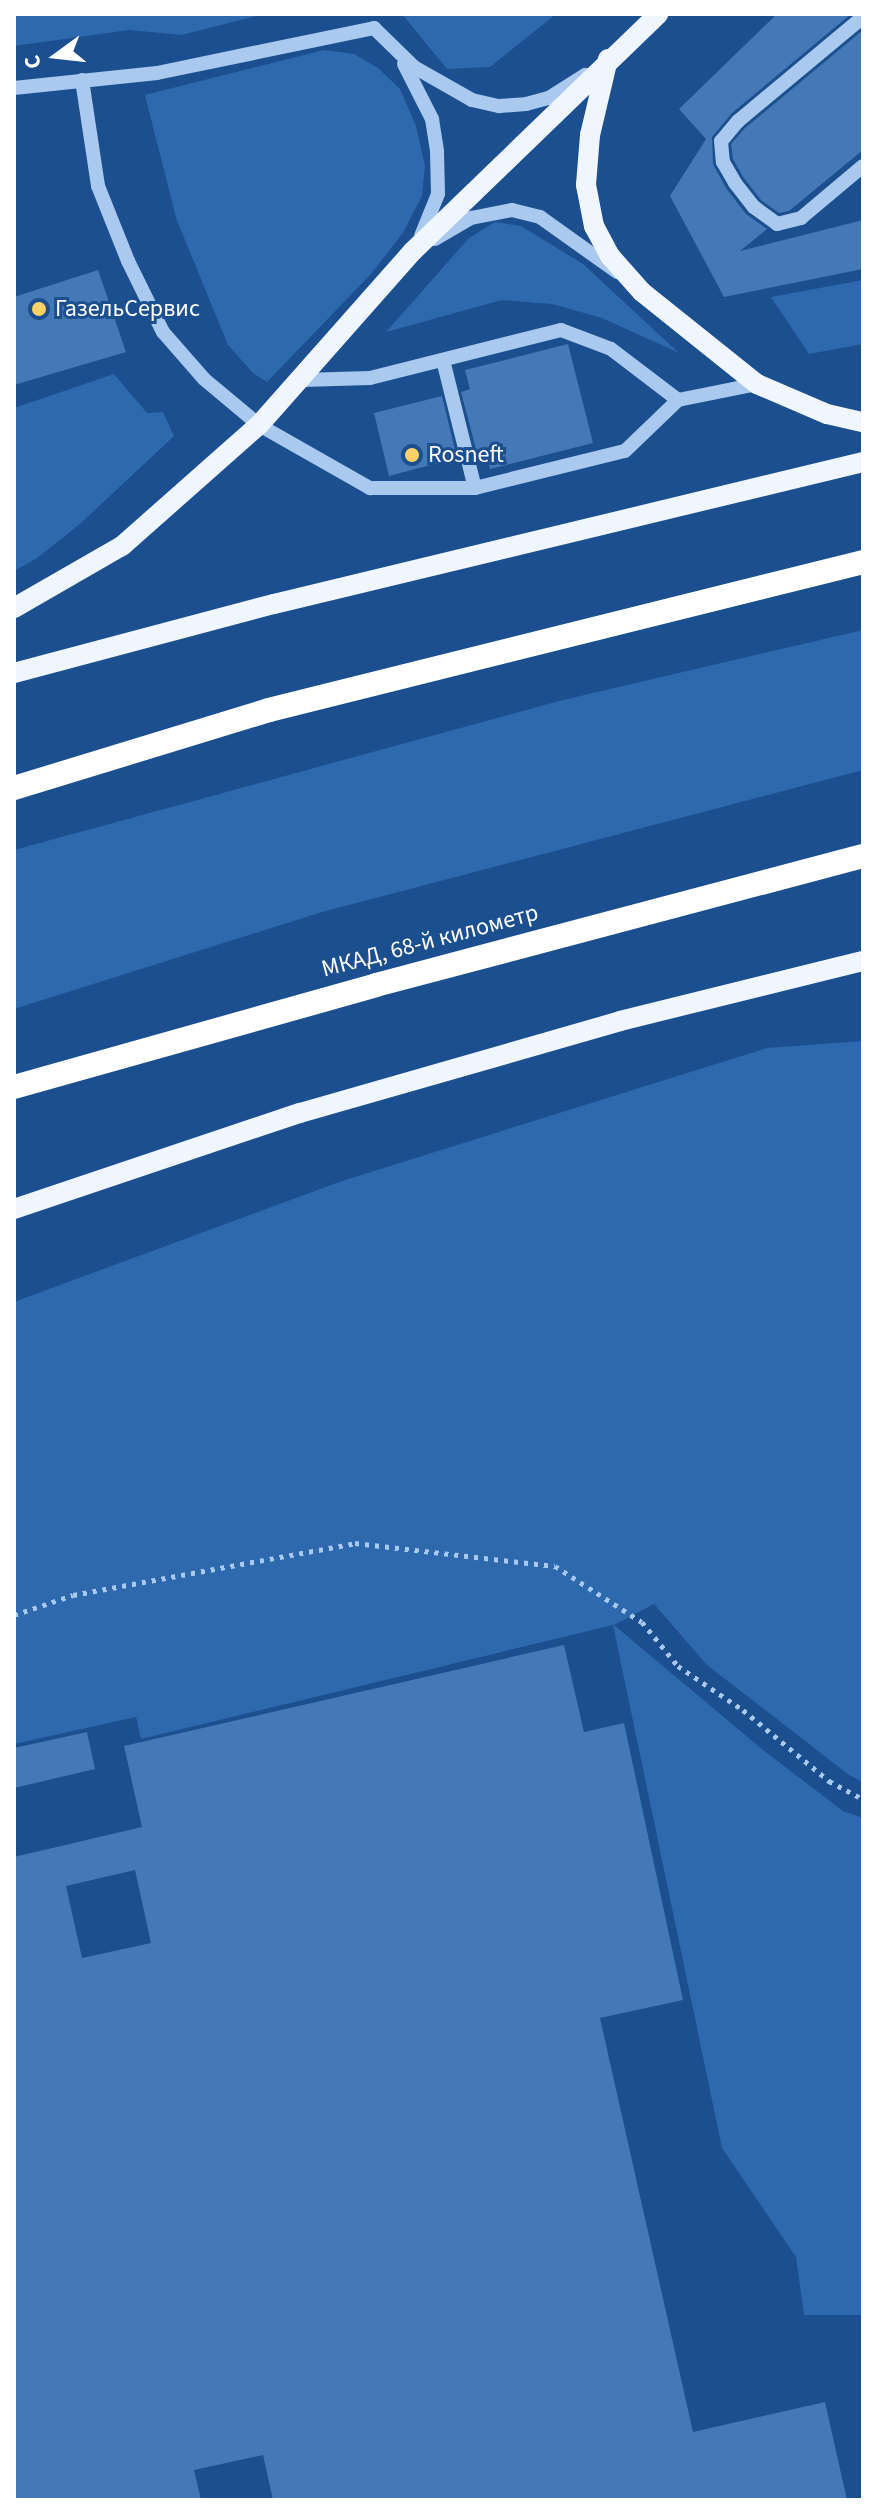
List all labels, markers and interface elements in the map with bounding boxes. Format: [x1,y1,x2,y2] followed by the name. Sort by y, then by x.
[16,16,96,96] north arrow
[16,52,50,73] text: С
[55,295,200,323] place label: ГазельСервис
[30,300,48,318] marker: ГазельСервис
[428,441,504,469] place label: Rosneft
[403,446,421,464] marker: Rosneft
[318,898,542,984] street label: МКАД, 68-й километр

